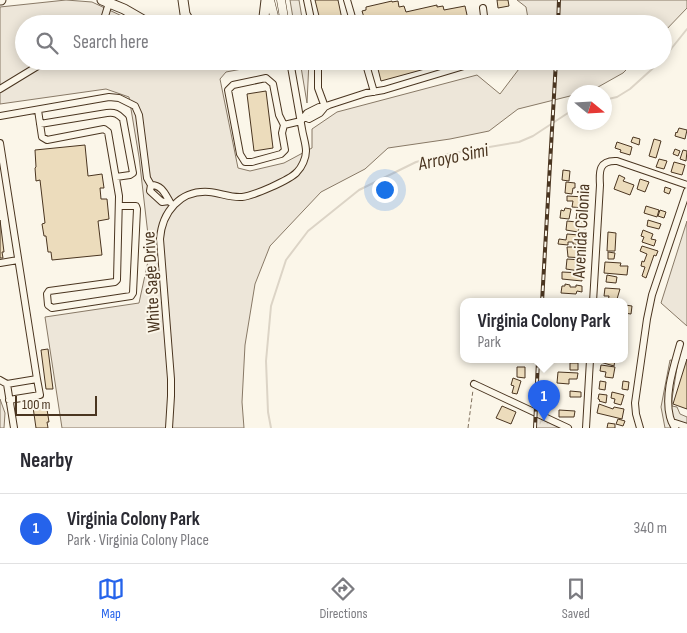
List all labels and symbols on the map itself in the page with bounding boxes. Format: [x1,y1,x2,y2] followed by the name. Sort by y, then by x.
[567,85,612,130] north arrow
[415,139,491,176] water label: Arroyo Simi
[372,177,398,203] your location
[568,183,594,280] street label: Avenida Colonia
[138,231,165,333] street label: White Sage Drive
[528,380,560,421] pin: 1
[15,393,98,416] scale bar

